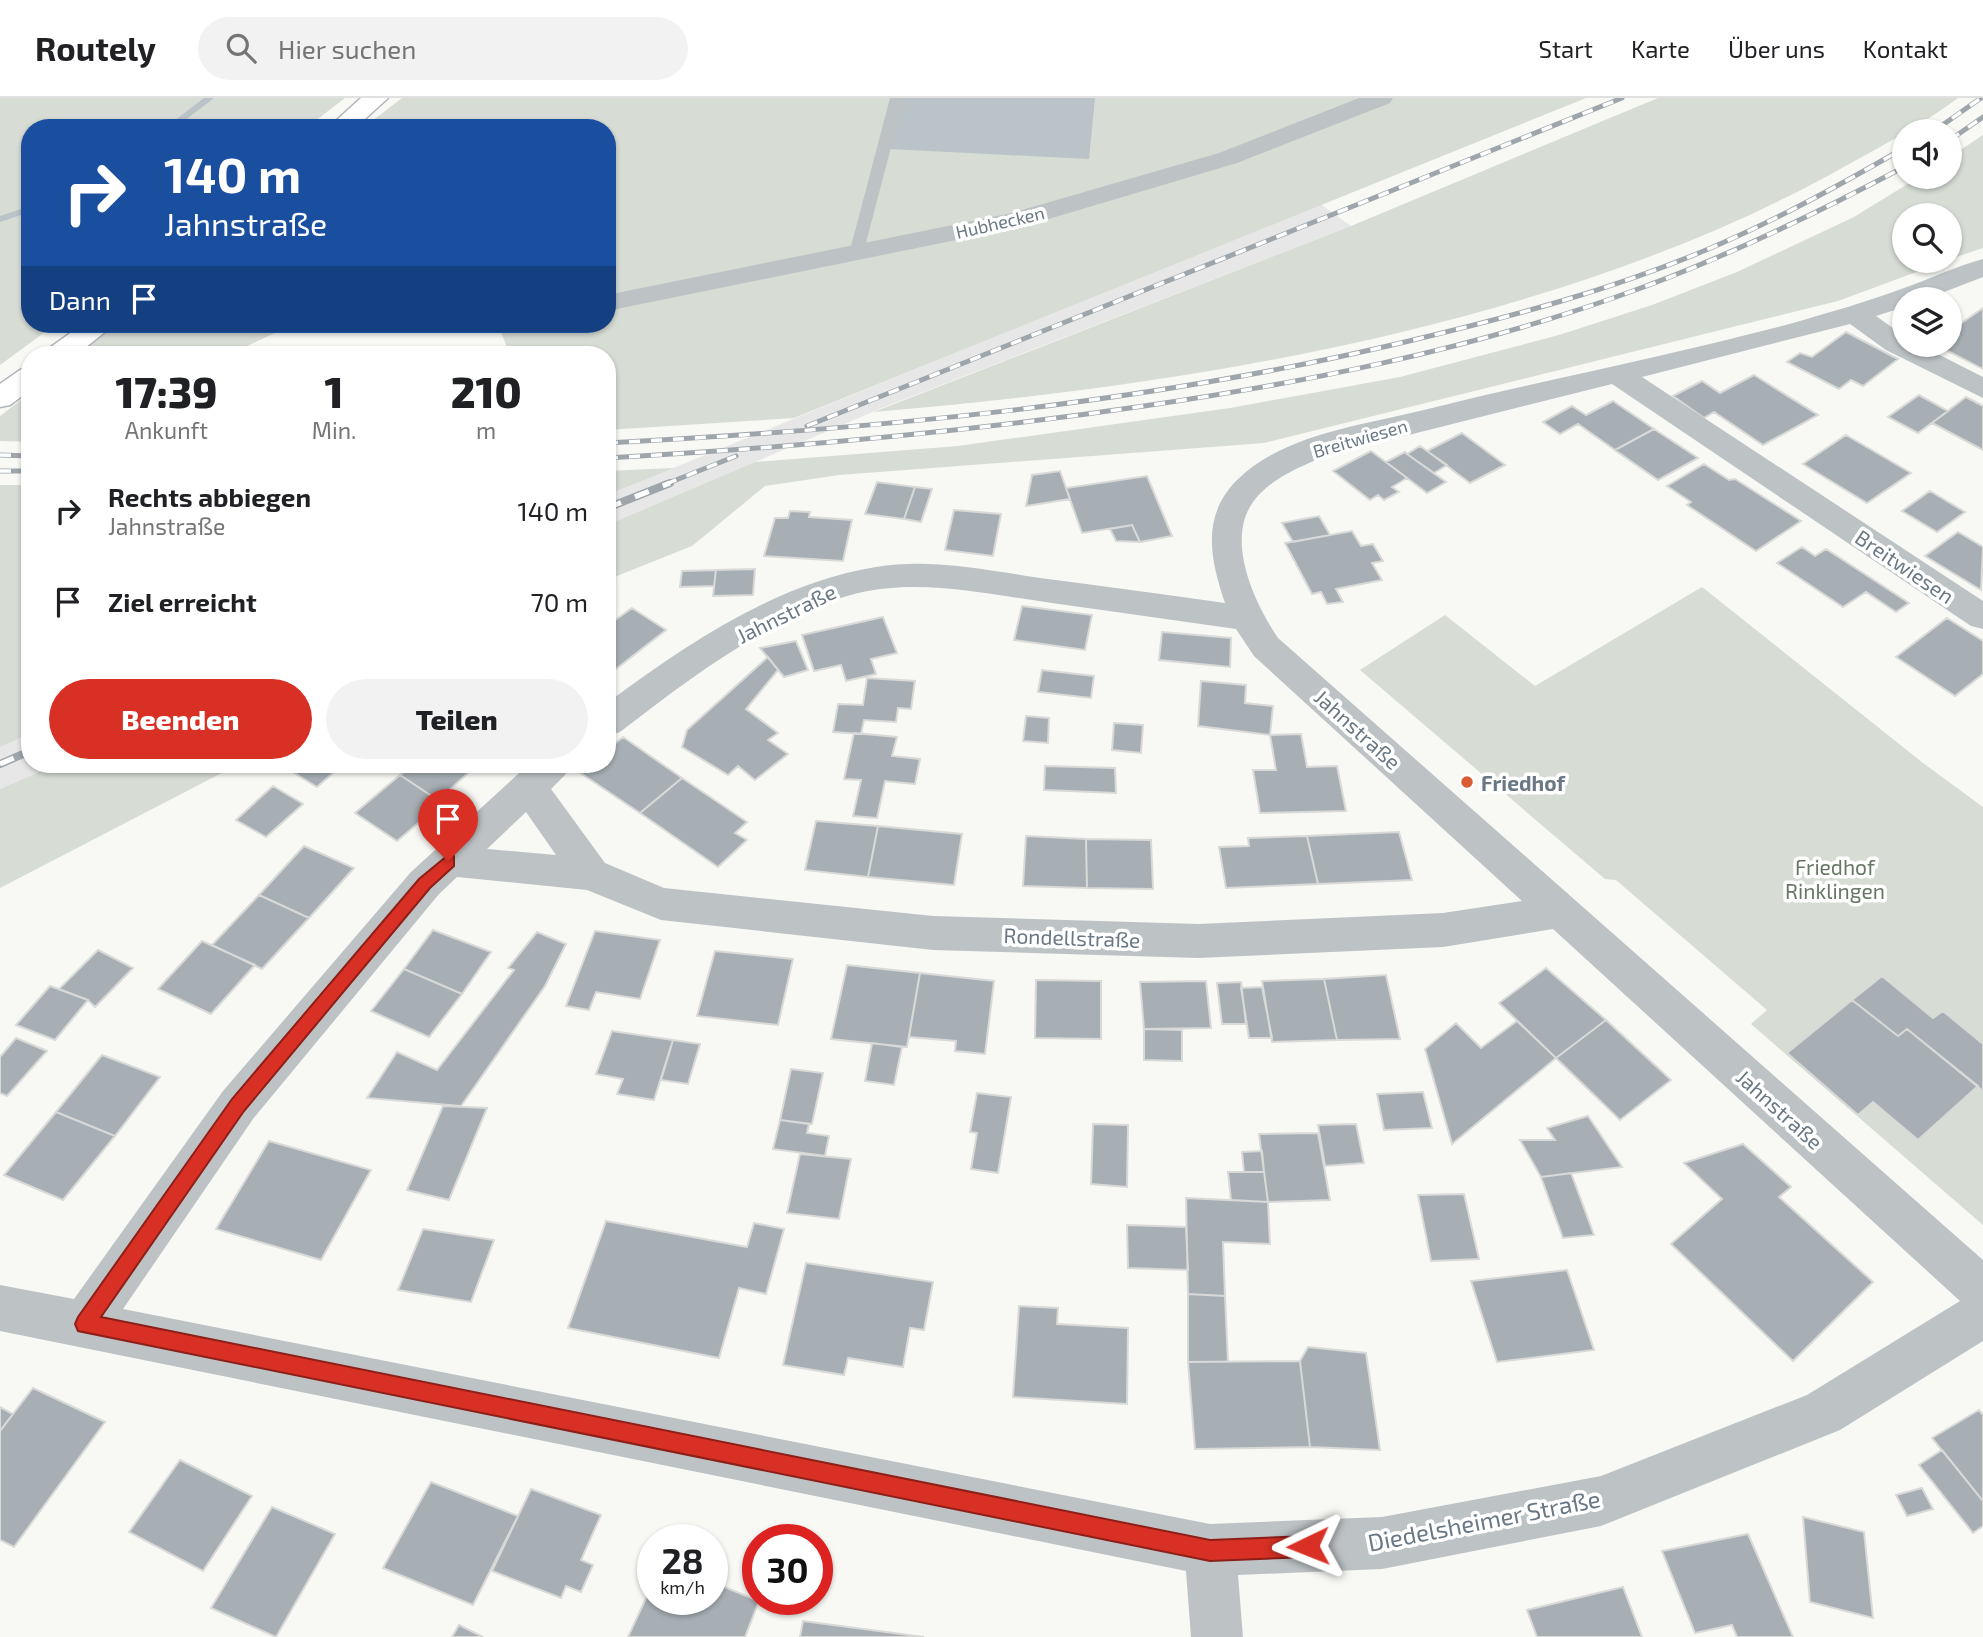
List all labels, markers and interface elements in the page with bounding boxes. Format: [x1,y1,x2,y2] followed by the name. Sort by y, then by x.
[198,17,688,80] search box
[35,28,156,68] text: Routely
[222,29,260,67] icon: search
[278,33,416,64] text: Hier suchen
[1539,34,1593,63] text: Start
[1631,34,1690,63] text: Karte
[1728,34,1825,63] text: Über uns
[1863,34,1948,63] text: Kontakt
[1892,119,1962,357] map controls
[1892,119,1962,189] button: sound
[164,144,301,203] text: 140 m
[49,147,140,238] icon: right
[953,201,1047,243] street label: Hubhecken
[1892,203,1962,273] button: search
[164,204,327,242] text: Jahnstraße
[125,280,163,318] icon: arrive
[49,284,111,315] text: Dann
[1892,287,1962,357] button: layers
[115,366,217,416] text: 17:39
[325,366,344,416] text: 1
[451,366,522,416] text: 210
[1310,414,1410,462] street label: Breitwiesen
[125,416,208,444] text: Ankunft
[312,416,356,444] text: Min.
[476,416,496,444] text: m
[108,481,311,512] text: Rechts abbiegen
[49,492,87,530] icon: right
[517,495,588,526] text: 140 m
[108,512,225,540] text: Jahnstraße
[1851,524,1959,608] street label: Breitwiesen
[732,578,840,648] street label: Jahnstraße
[49,583,87,621] icon: arrive
[108,586,257,617] text: Ziel erreicht
[530,586,588,617] text: 70 m
[49,679,312,759] button: Beenden
[326,679,588,759] button: Teilen
[1310,684,1406,774] street label: Jahnstraße
[1481,770,1566,795] place label: Friedhof
[1459,774,1475,790] marker: Friedhof
[418,789,478,861] pin
[429,800,467,838] icon: arrive
[1785,854,1885,903] park label: Friedhof Rinklingen
[1003,922,1141,952] street label: Rondellstraße
[1732,1064,1828,1154] street label: Jahnstraße
[1365,1483,1603,1557] street label: Diedelsheimer Straße
[1271,1509,1345,1583] position arrow
[742,1524,833,1615] speed limit sign: 30
[661,1539,704,1581] text: 28
[660,1576,705,1598] text: km/h

